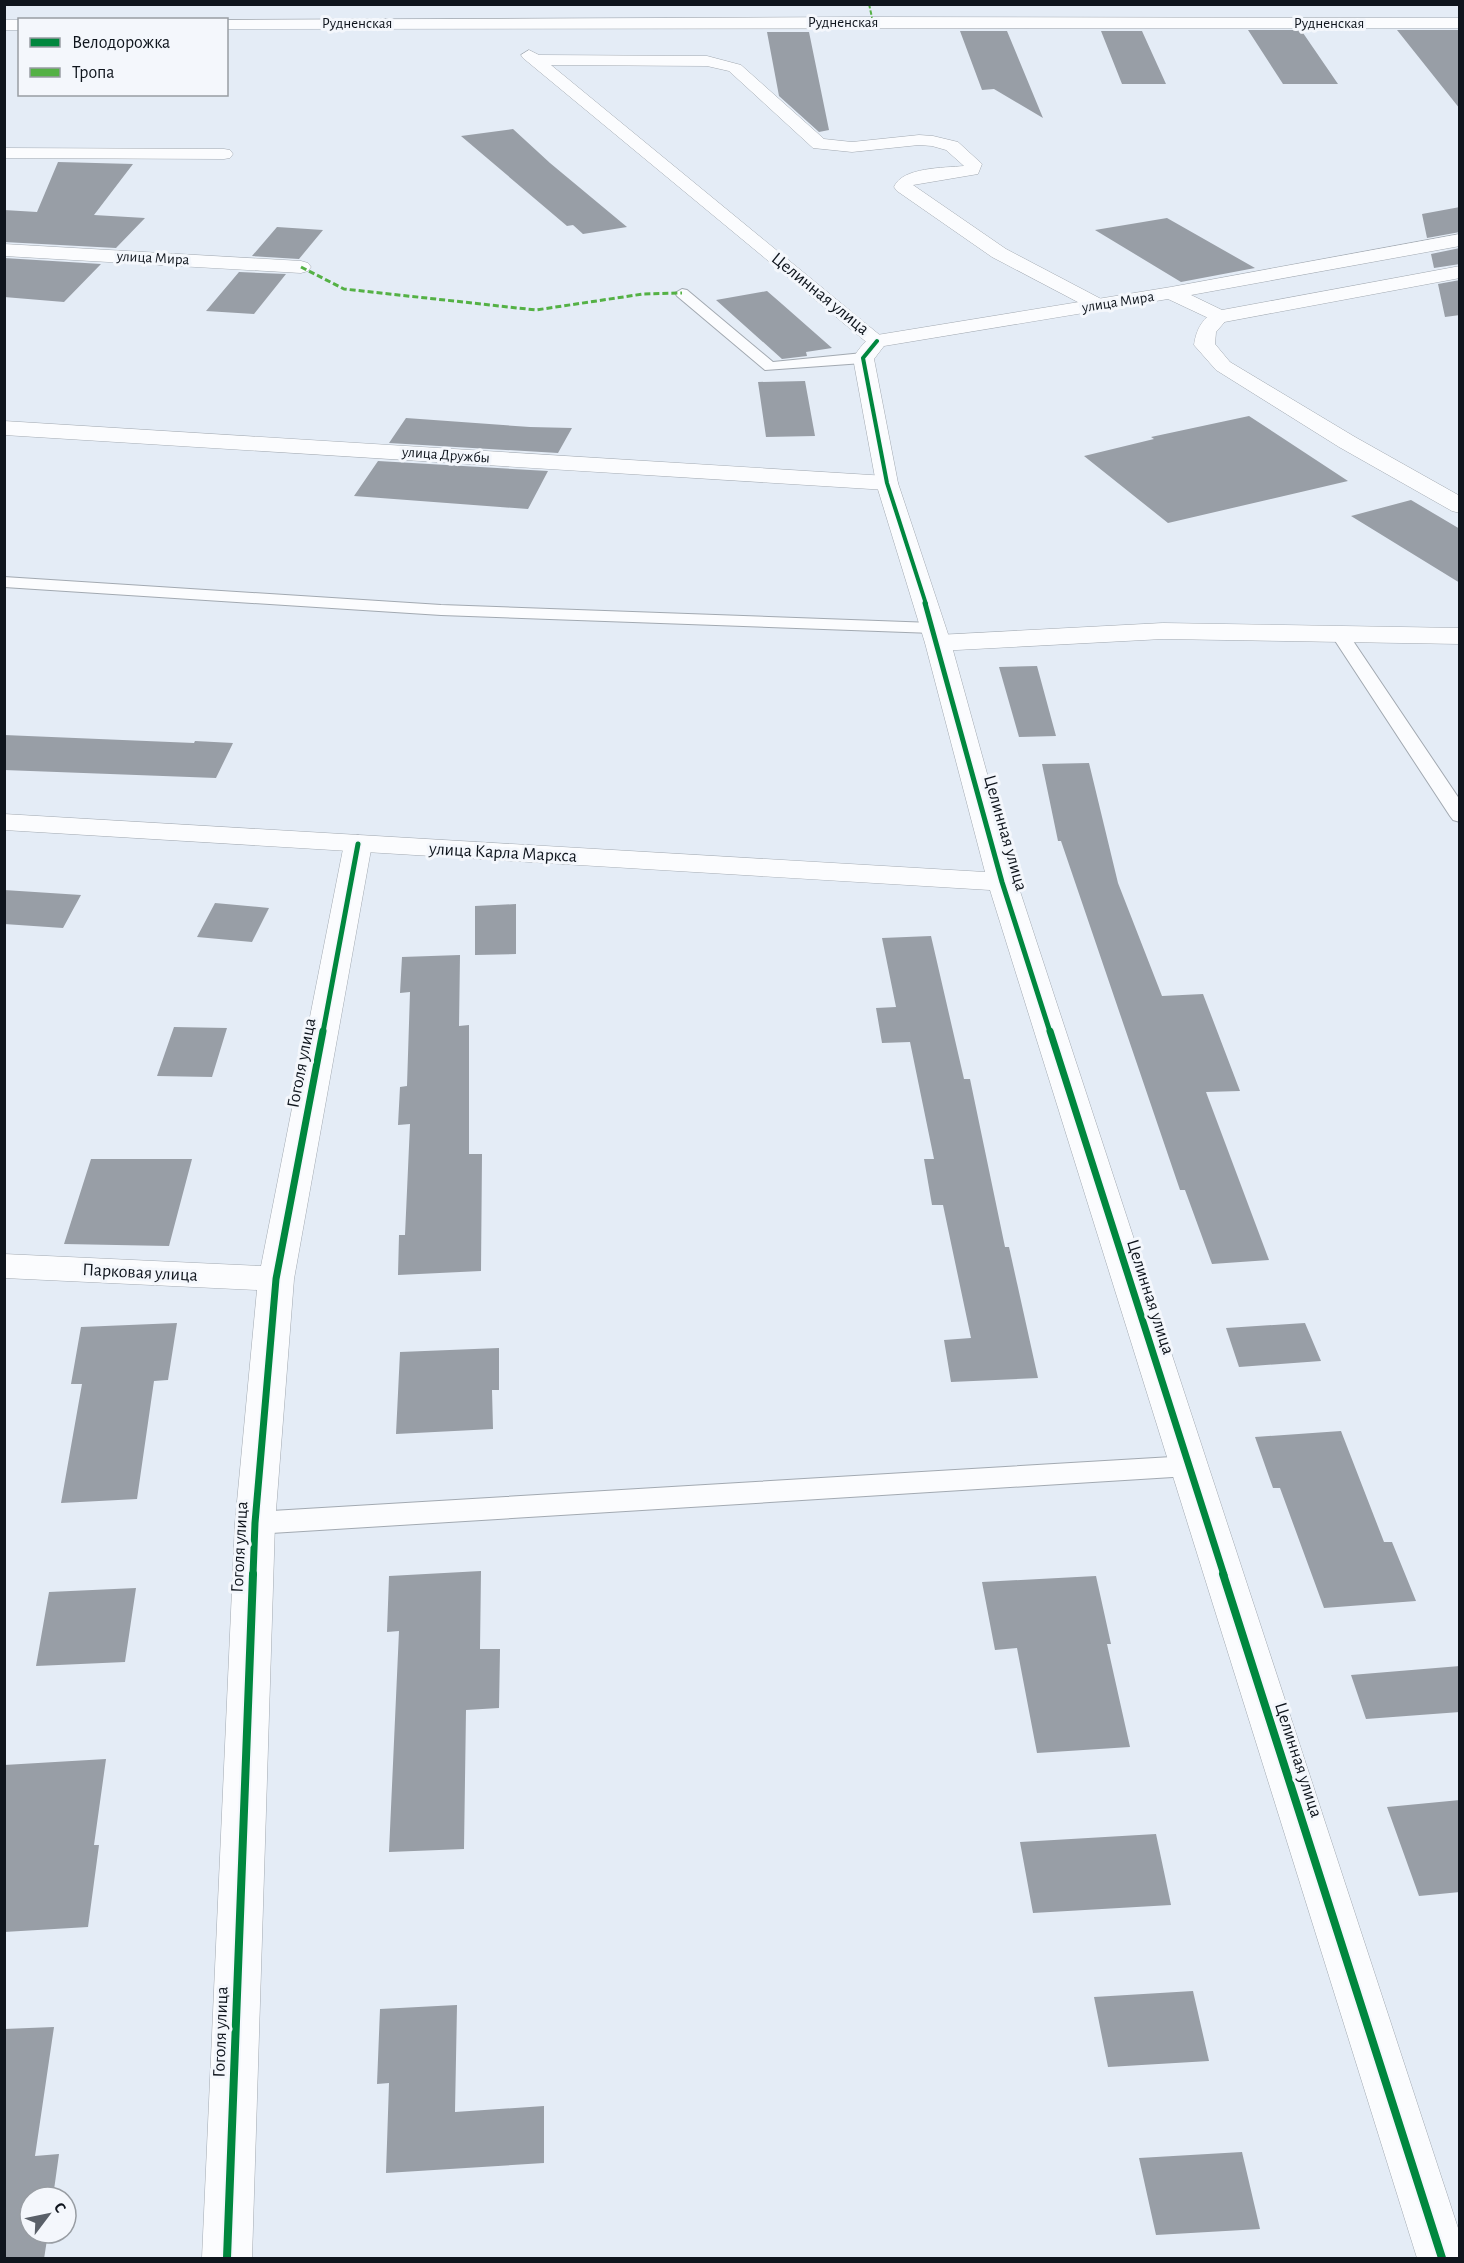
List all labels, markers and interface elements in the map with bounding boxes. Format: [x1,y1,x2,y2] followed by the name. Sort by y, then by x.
[808,15,878,30] street label: Рудненская
[322,16,392,31] street label: Рудненская
[1294,16,1364,31] street label: Рудненская
[18,18,228,96] legend
[72,34,170,52] text: Велодорожка
[72,64,115,82] text: Тропа
[115,249,190,267] street label: улица Мира
[768,249,872,339] street label: Целинная улица
[1080,289,1155,315] street label: улица Мира
[401,444,490,466] street label: улица Дружбы
[980,773,1030,893] street label: Целинная улица
[428,840,577,866] street label: улица Карла Маркса
[284,1016,320,1110] street label: Гоголя улица
[1123,1237,1177,1357] street label: Целинная улица
[82,1261,198,1285] street label: Парковая улица
[229,1501,251,1593] street label: Гоголя улица
[1271,1700,1325,1820] street label: Целинная улица
[210,1986,232,2078] street label: Гоголя улица
[18,2185,78,2245] north arrow
[51,2200,69,2216] text: С

